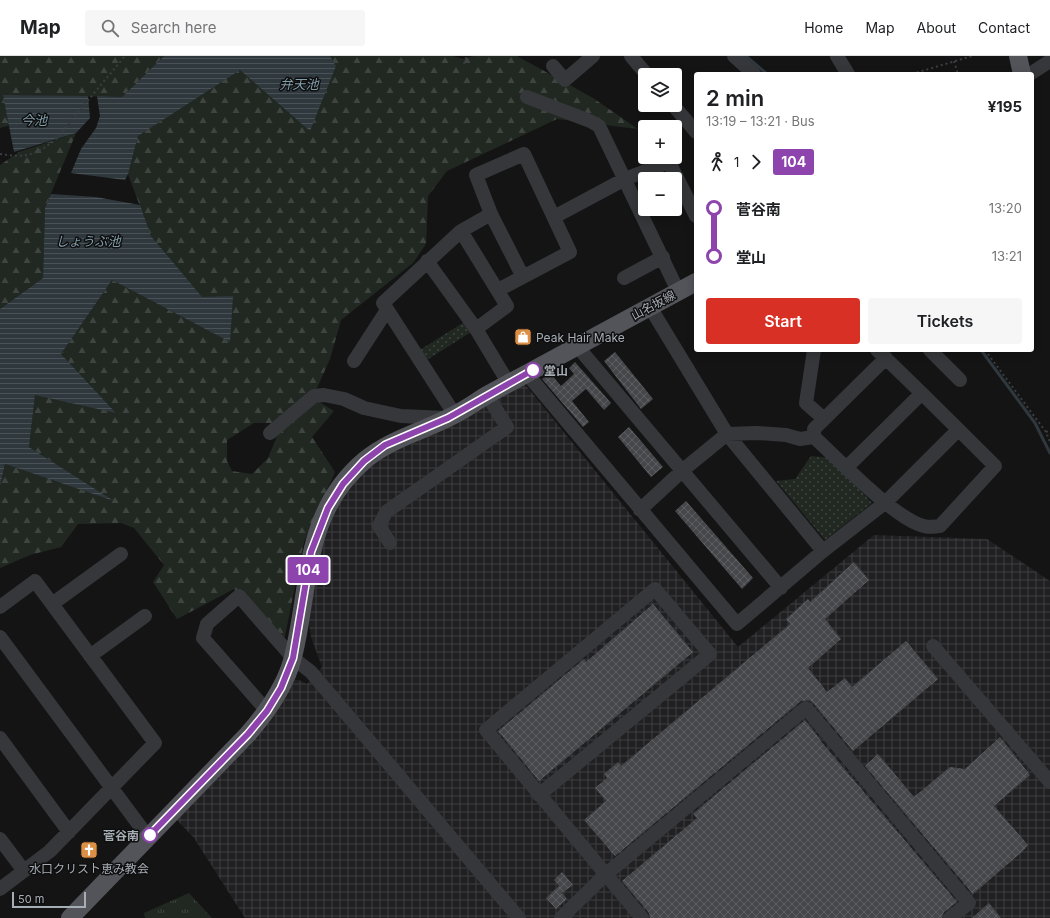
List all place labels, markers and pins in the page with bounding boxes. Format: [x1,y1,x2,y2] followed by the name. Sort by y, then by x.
[513,327,533,347] shop icon: Peak Hair Make
[536,330,625,345] place label: Peak Hair Make
[525,362,541,378] marker: 堂山
[544,363,568,378] place label: 堂山
[142,827,158,843] marker: 菅谷南
[103,828,139,843] place label: 菅谷南
[79,840,99,860] church icon: 水口クリスト恵み教会
[29,861,149,876] place label: 水口クリスト恵み教会

